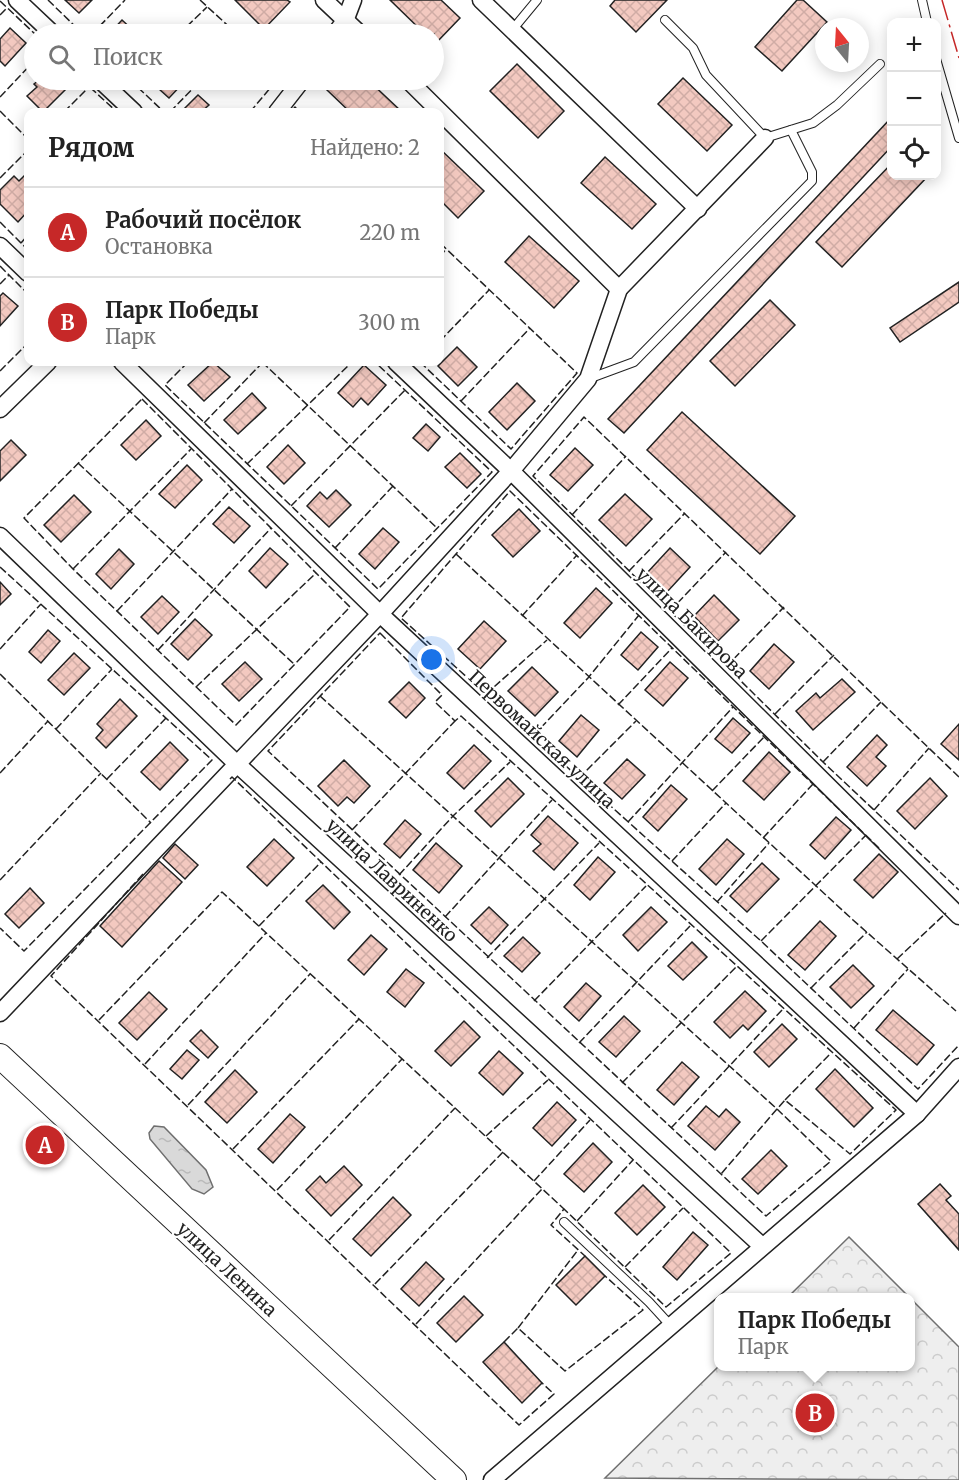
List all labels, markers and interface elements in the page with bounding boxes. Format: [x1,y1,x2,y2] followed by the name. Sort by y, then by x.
[815,18,869,72] north arrow
[887,18,941,180] map controls
[887,18,941,72] button: +
[24,24,444,90] search box
[45,41,78,74] icon: search
[93,43,163,71] text: Поиск
[887,72,941,126] button: −
[887,126,941,180] button: locate
[48,131,134,164] text: Рядом
[310,135,420,160] text: Найдено: 2
[105,206,301,234] text: Рабочий посёлок
[60,220,75,245] text: A
[360,220,420,245] text: 220 m
[105,234,213,259] text: Остановка
[105,296,259,324] text: Парк Победы
[61,310,74,335] text: B
[358,310,420,335] text: 300 m
[105,324,156,349] text: Парк
[632,563,753,684] street label: улица Бакирова
[417,645,446,674] your location
[464,665,620,813] street label: Первомайская улица
[322,813,462,947] street label: улица Лавриненко
[26,1122,64,1168] pin: A
[172,1217,282,1321] street label: улица Ленина
[714,1293,915,1371] popup
[738,1306,891,1334] text: Парк Победы
[738,1334,789,1359] text: Парк
[796,1390,834,1436] pin: B

